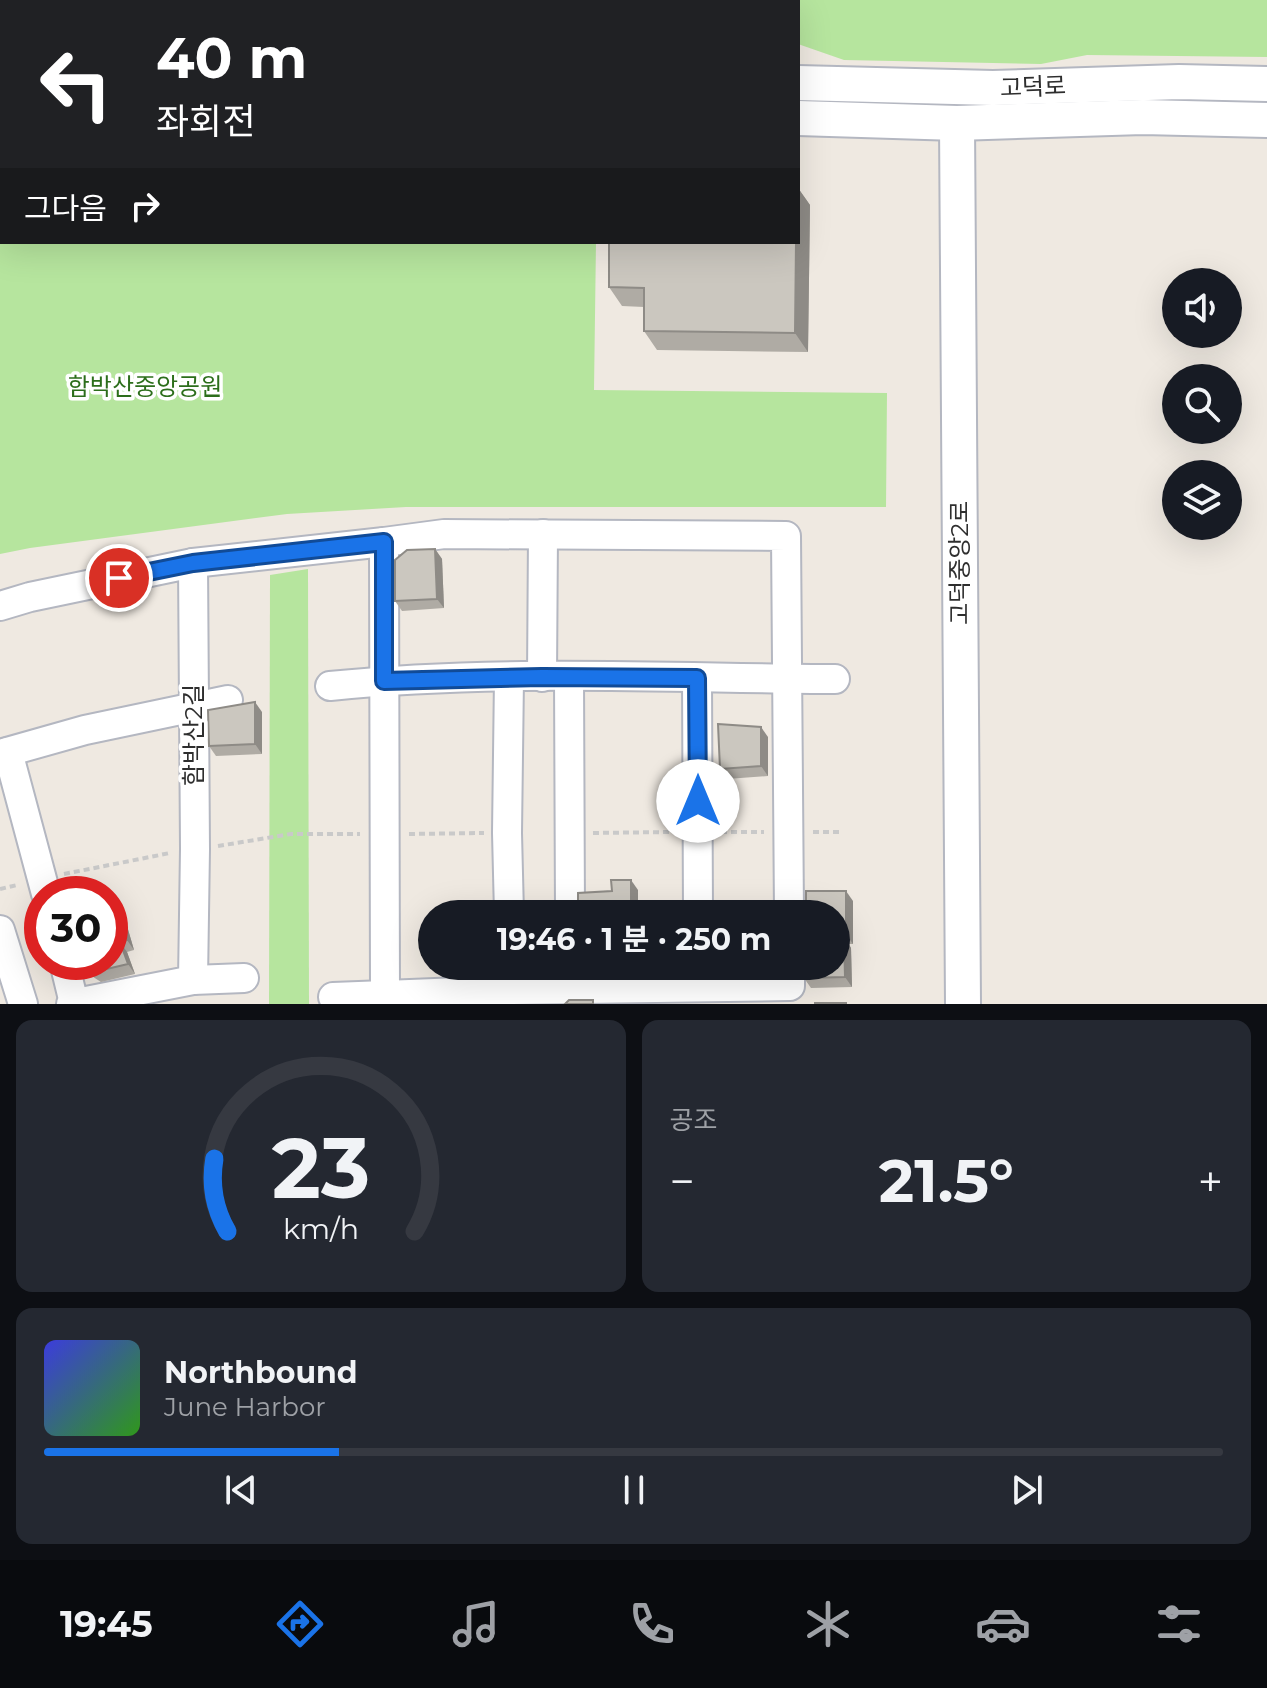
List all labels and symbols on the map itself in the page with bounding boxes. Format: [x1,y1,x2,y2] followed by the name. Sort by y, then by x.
[999,71,1067,102] street label: 고덕로
[68,372,222,401] park label: 함박산중앙공원
[945,501,974,625] street label: 고덕중앙2로
[85,544,153,612] pin
[179,684,208,786] street label: 함박산2길
[656,759,740,843] position arrow
[24,876,128,980] speed limit sign: 30

